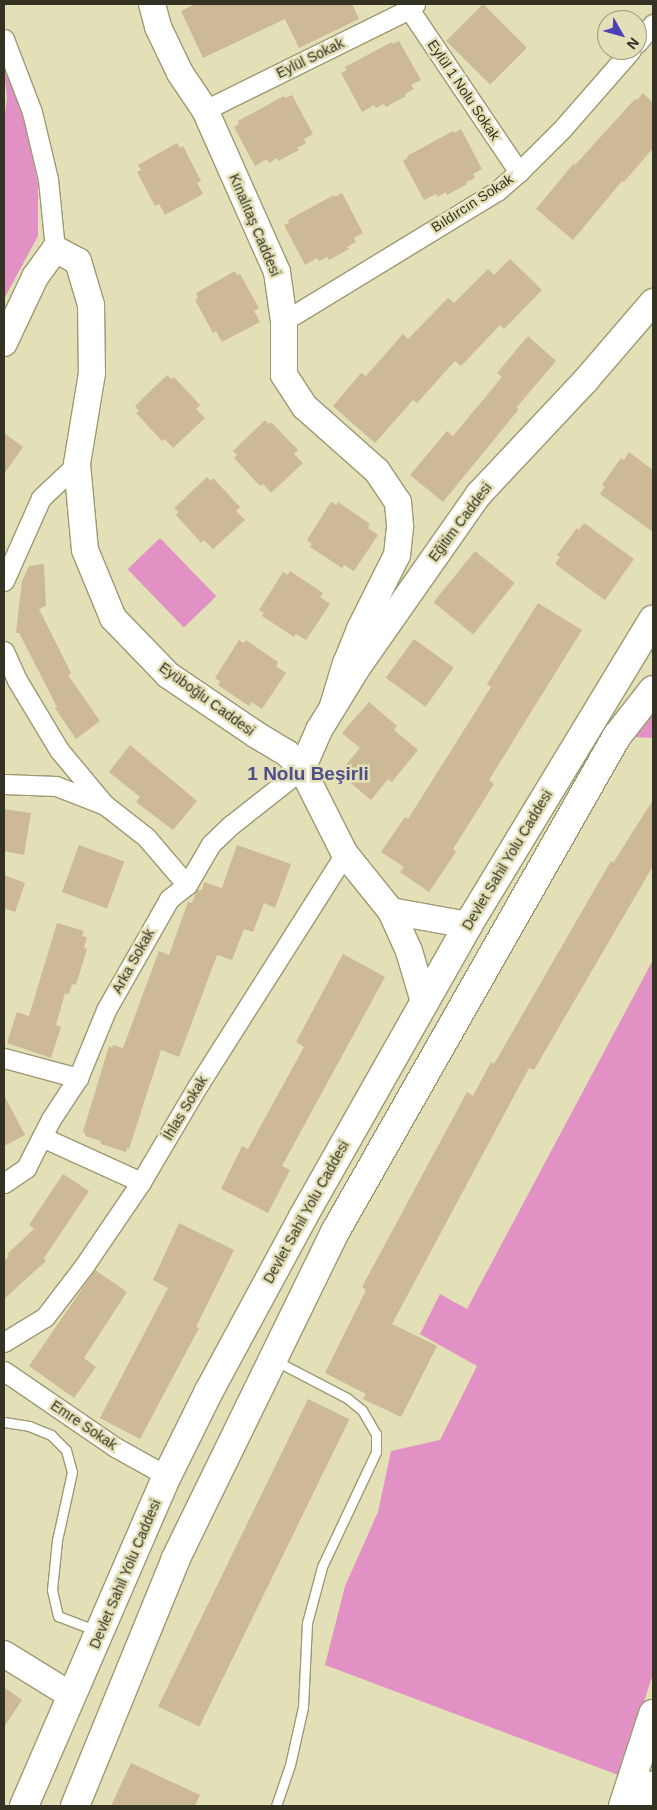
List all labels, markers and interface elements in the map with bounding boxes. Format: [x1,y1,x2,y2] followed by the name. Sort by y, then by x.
[597,10,647,60] north arrow
[273,34,347,82] street label: Eylül Sokak
[624,35,642,53] text: N
[424,37,504,143] street label: Eylül 1 Nolu Sokak
[428,170,516,236] street label: Bıldırcın Sokak
[226,171,284,279] street label: Kınalıtaş Caddesi
[425,479,495,565] street label: Eğitim Caddesi
[156,659,258,739] street label: Eyüboğlu Caddesi
[247,763,369,785] district label: 1 Nolu Beşirli
[458,787,556,933] street label: Devlet Sahil Yolu Caddesi
[108,926,158,996] street label: Arka Sokak
[159,1073,211,1143] street label: İhlas Sokak
[260,1138,352,1286] street label: Devlet Sahil Yolu Caddesi
[48,1397,120,1453] street label: Emre Sokak
[86,1497,164,1651] street label: Devlet Sahil Yolu Caddesi

